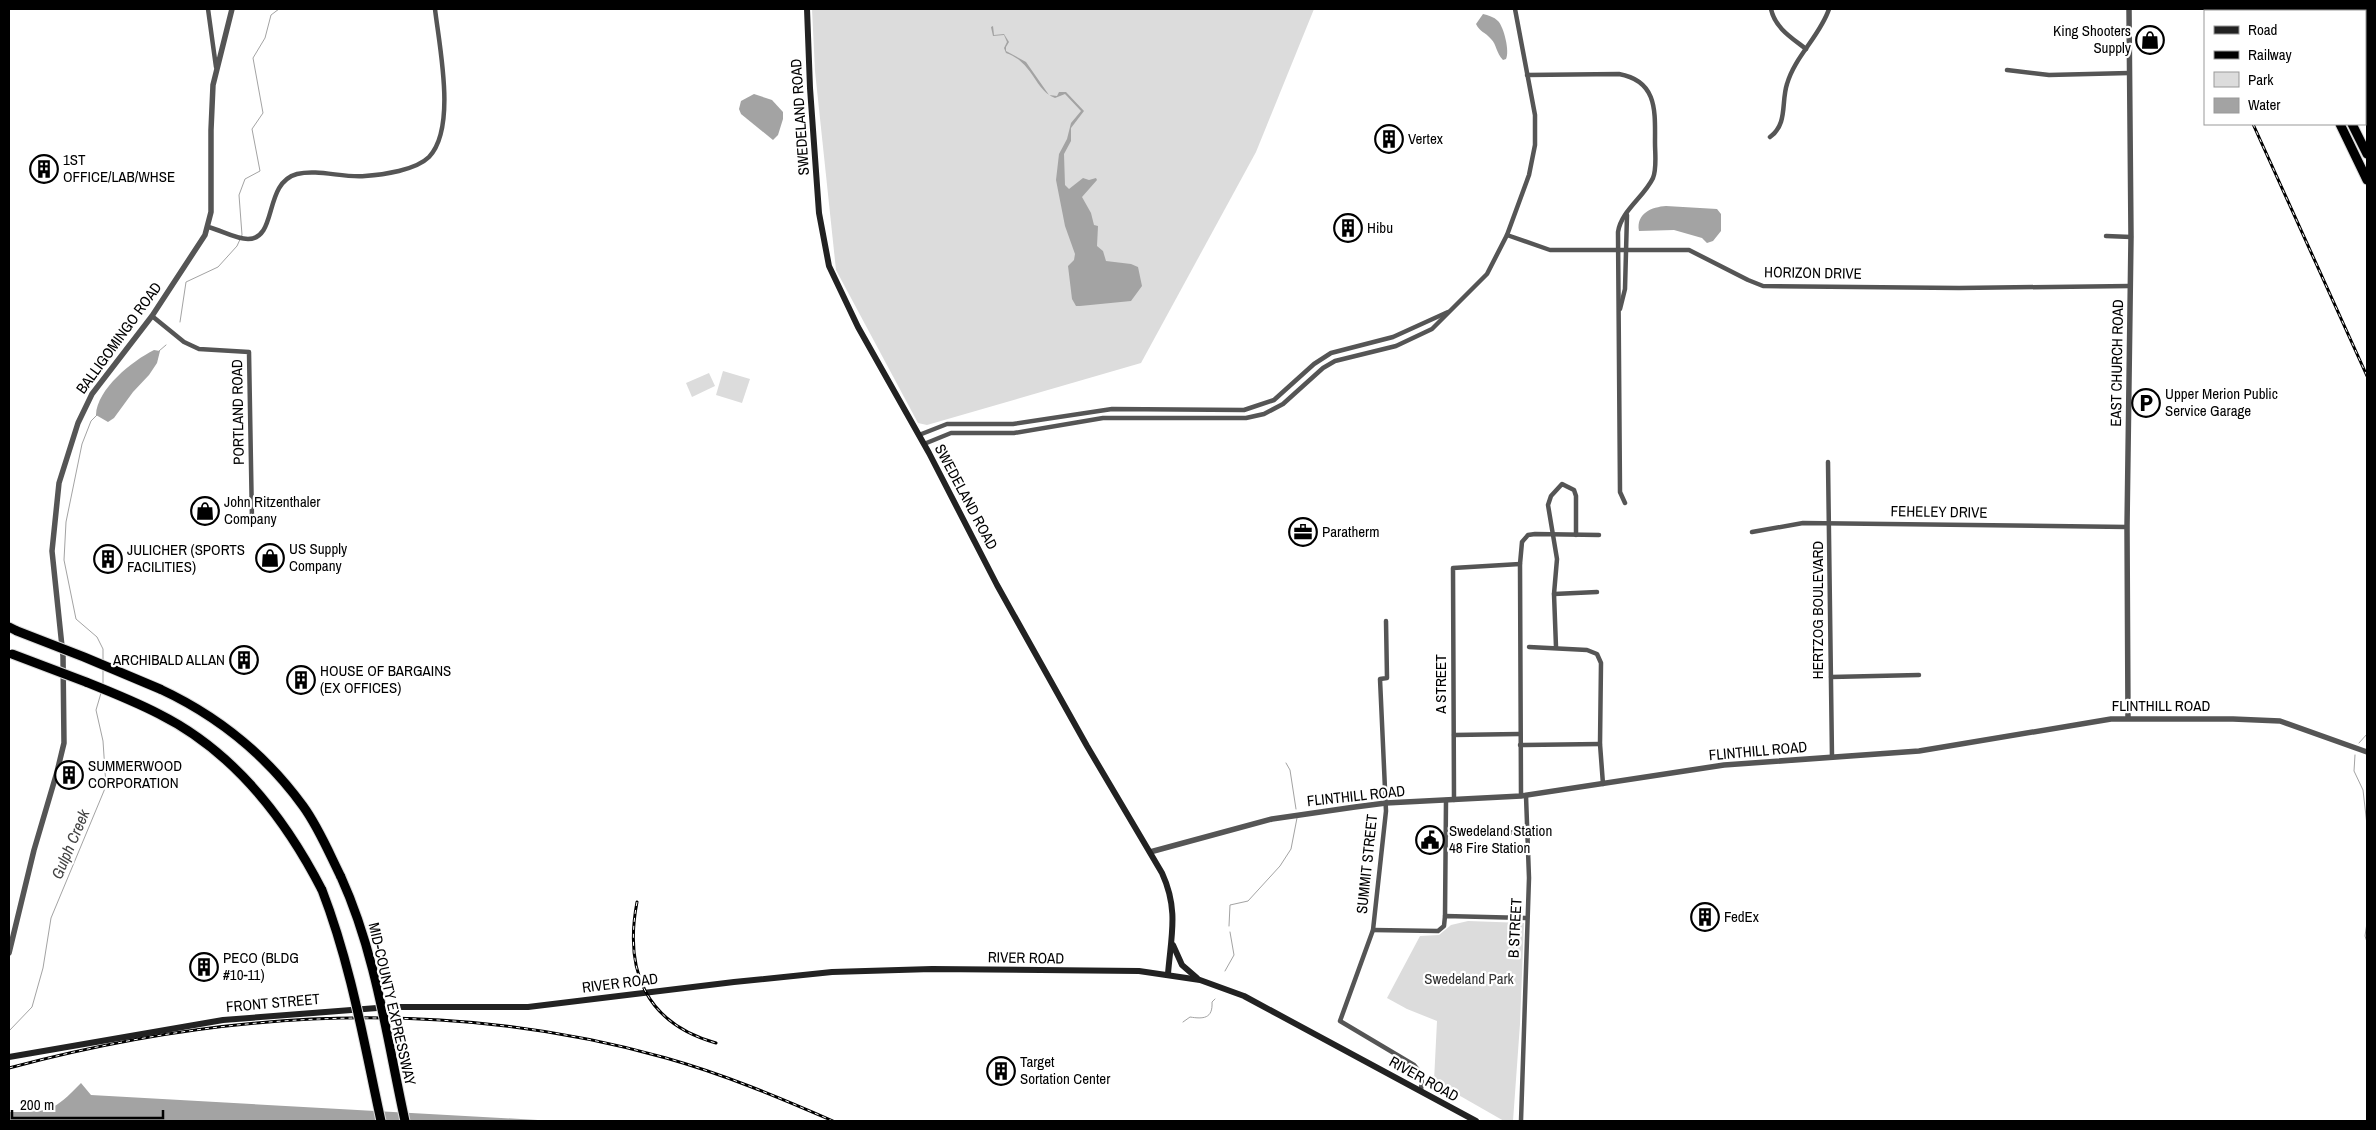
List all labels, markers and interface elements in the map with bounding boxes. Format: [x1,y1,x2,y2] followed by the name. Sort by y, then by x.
[2204,10,2366,125] legend
[2248,19,2277,40] text: Road
[2053,20,2132,58] place label: King Shooters Supply
[2135,25,2165,55] shop icon: King Shooters Supply
[2248,44,2293,65] text: Railway
[785,58,814,176] street label: SWEDELAND ROAD
[2248,69,2274,90] text: Park
[2248,94,2280,115] text: Water
[1374,124,1404,154] building icon: Vertex
[1408,128,1444,149] place label: Vertex
[63,149,175,187] place label: 1ST OFFICE/LAB/WHSE
[29,154,59,184] building icon: 1ST OFFICE/LAB/WHSE
[1333,213,1363,243] building icon: Hibu
[1367,217,1393,238] place label: Hibu
[1764,261,1862,284] street label: HORIZON DRIVE
[71,278,166,398] street label: BALLIGOMINGO ROAD
[2105,299,2128,427] street label: EAST CHURCH ROAD
[226,359,249,465] street label: PORTLAND ROAD
[2165,383,2278,421] place label: Upper Merion Public Service Garage
[2131,388,2161,418] parking icon: Upper Merion Public Service Garage
[930,440,1003,553] street label: SWEDELAND ROAD
[224,491,320,529] place label: John Ritzenthaler Company
[190,496,220,526] shop icon: John Ritzenthaler Company
[1890,500,1988,523] street label: FEHELEY DRIVE
[1288,517,1318,547] office icon: Paratherm
[1322,521,1379,542] place label: Paratherm
[289,538,348,576] place label: US Supply Company
[127,539,245,577] place label: JULICHER (SPORTS FACILITIES)
[1807,541,1828,679] street label: HERTZOG BOULEVARD
[255,543,285,573] shop icon: US Supply Company
[93,544,123,574] building icon: JULICHER (SPORTS FACILITIES)
[229,645,259,675] building icon: ARCHIBALD ALLAN
[112,649,225,670] place label: ARCHIBALD ALLAN
[1430,654,1451,715] street label: A STREET
[320,660,451,698] place label: HOUSE OF BARGAINS (EX OFFICES)
[286,665,316,695] building icon: HOUSE OF BARGAINS (EX OFFICES)
[2112,695,2210,716] street label: FLINTHILL ROAD
[1708,736,1808,765] street label: FLINTHILL ROAD
[88,755,182,793] place label: SUMMERWOOD CORPORATION
[54,760,84,790] building icon: SUMMERWOOD CORPORATION
[1306,780,1406,811] street label: FLINTHILL ROAD
[45,805,95,882] water label: Gulph Creek
[1351,813,1382,915] street label: SUMMIT STREET
[1449,820,1552,858] place label: Swedeland Station 48 Fire Station
[1415,825,1445,855] public building icon: Swedeland Station 48 Fire Station
[1502,897,1527,959] street label: B STREET
[1690,902,1720,932] building icon: FedEx
[1724,906,1760,927] place label: FedEx
[364,920,422,1088] street label: MID-COUNTY EXPRESSWAY
[988,946,1065,969] street label: RIVER ROAD
[223,947,299,985] place label: PECO (BLDG #10-11)
[189,952,219,982] building icon: PECO (BLDG #10-11)
[581,967,659,998] street label: RIVER ROAD
[1424,968,1515,989] park label: Swedeland Park
[225,988,321,1017] street label: FRONT STREET
[1020,1051,1110,1089] place label: Target Sortation Center
[1386,1051,1463,1106] street label: RIVER ROAD
[986,1056,1016,1086] building icon: Target Sortation Center
[12,1088,164,1120] scale bar
[20,1094,54,1115] text: 200 m

